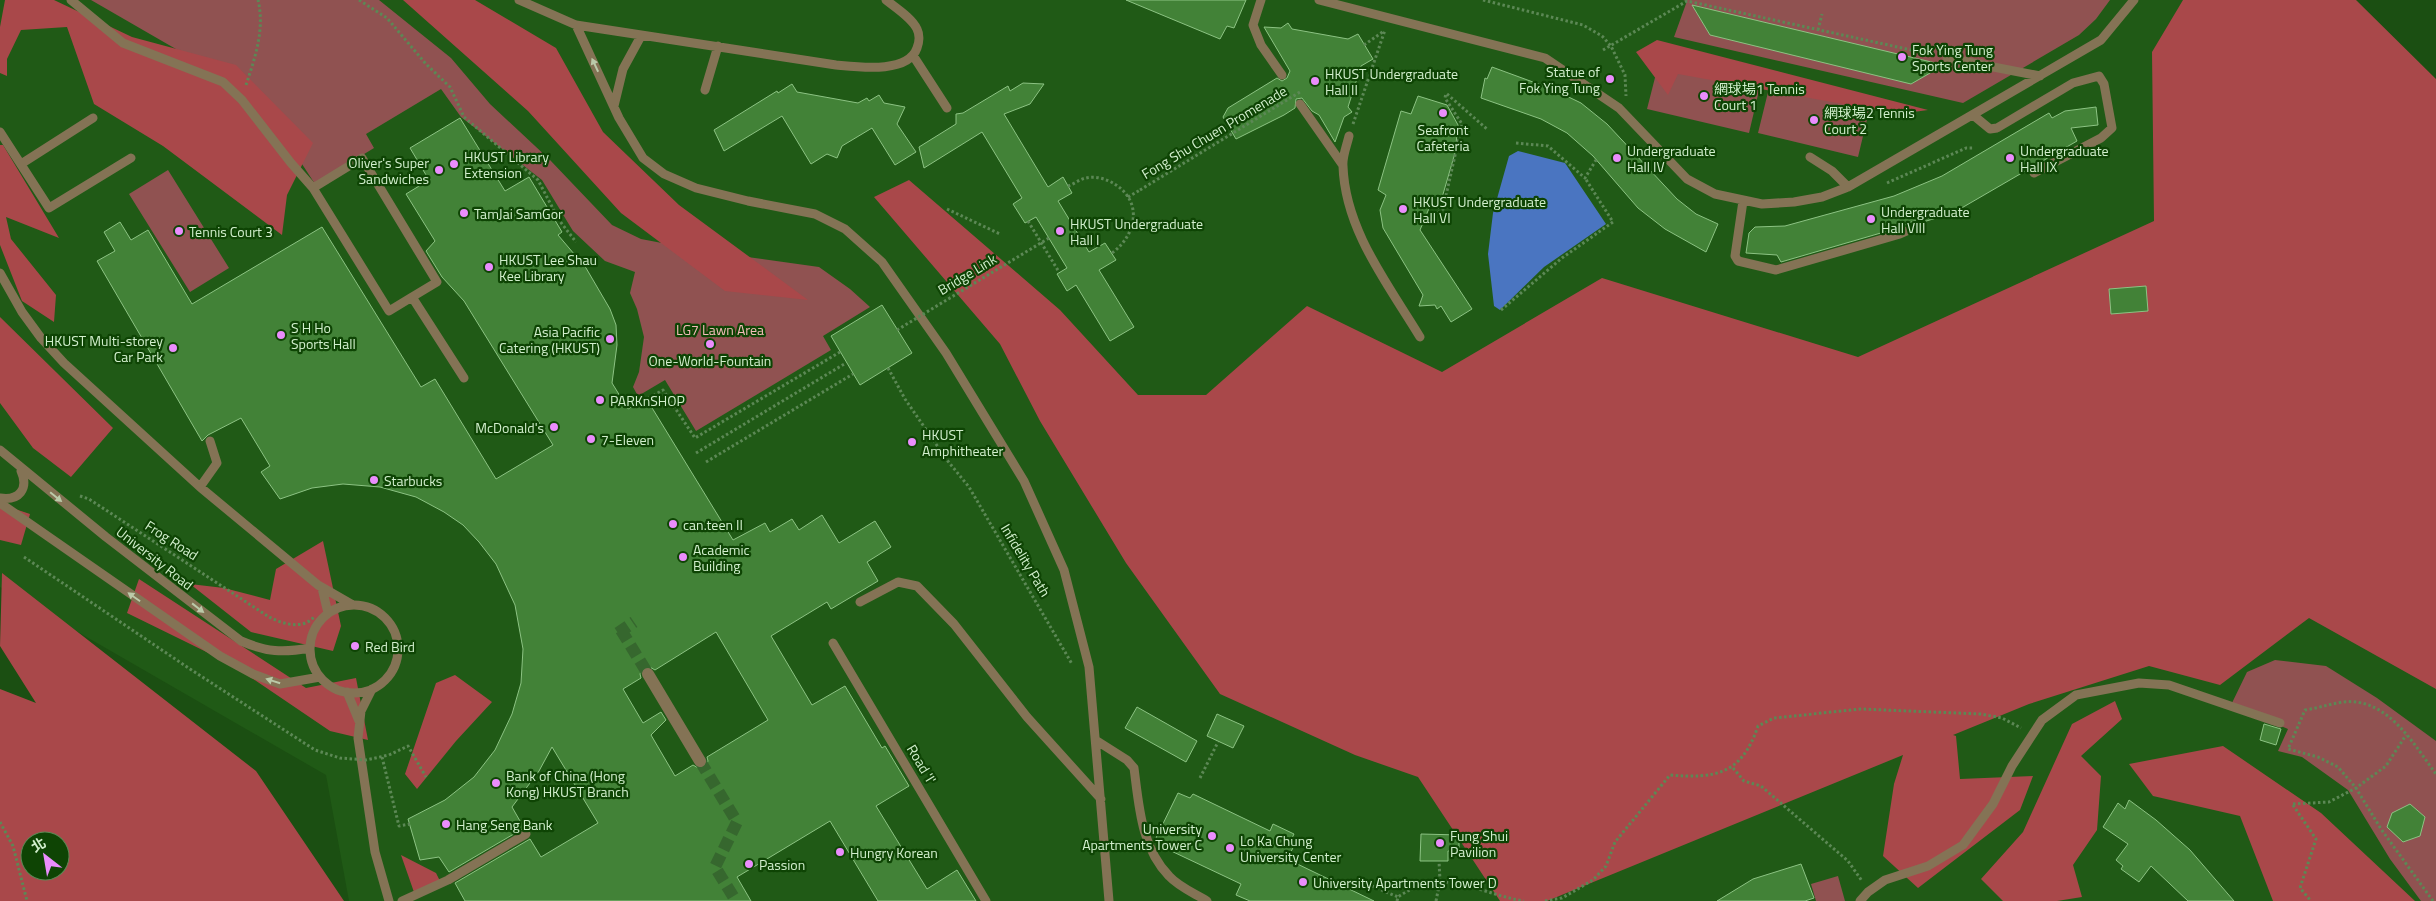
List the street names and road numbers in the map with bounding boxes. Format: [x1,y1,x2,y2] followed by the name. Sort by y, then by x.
[1137,80,1291,184] street label: Fong Shu Chuen Promenade
[934,248,1001,300] street label: Bridge Link
[141,515,203,565] street label: Frog Road
[996,520,1056,600] street label: Infidelity Path
[112,521,198,595] street label: University Road
[902,740,942,788] street label: Road 'I'

